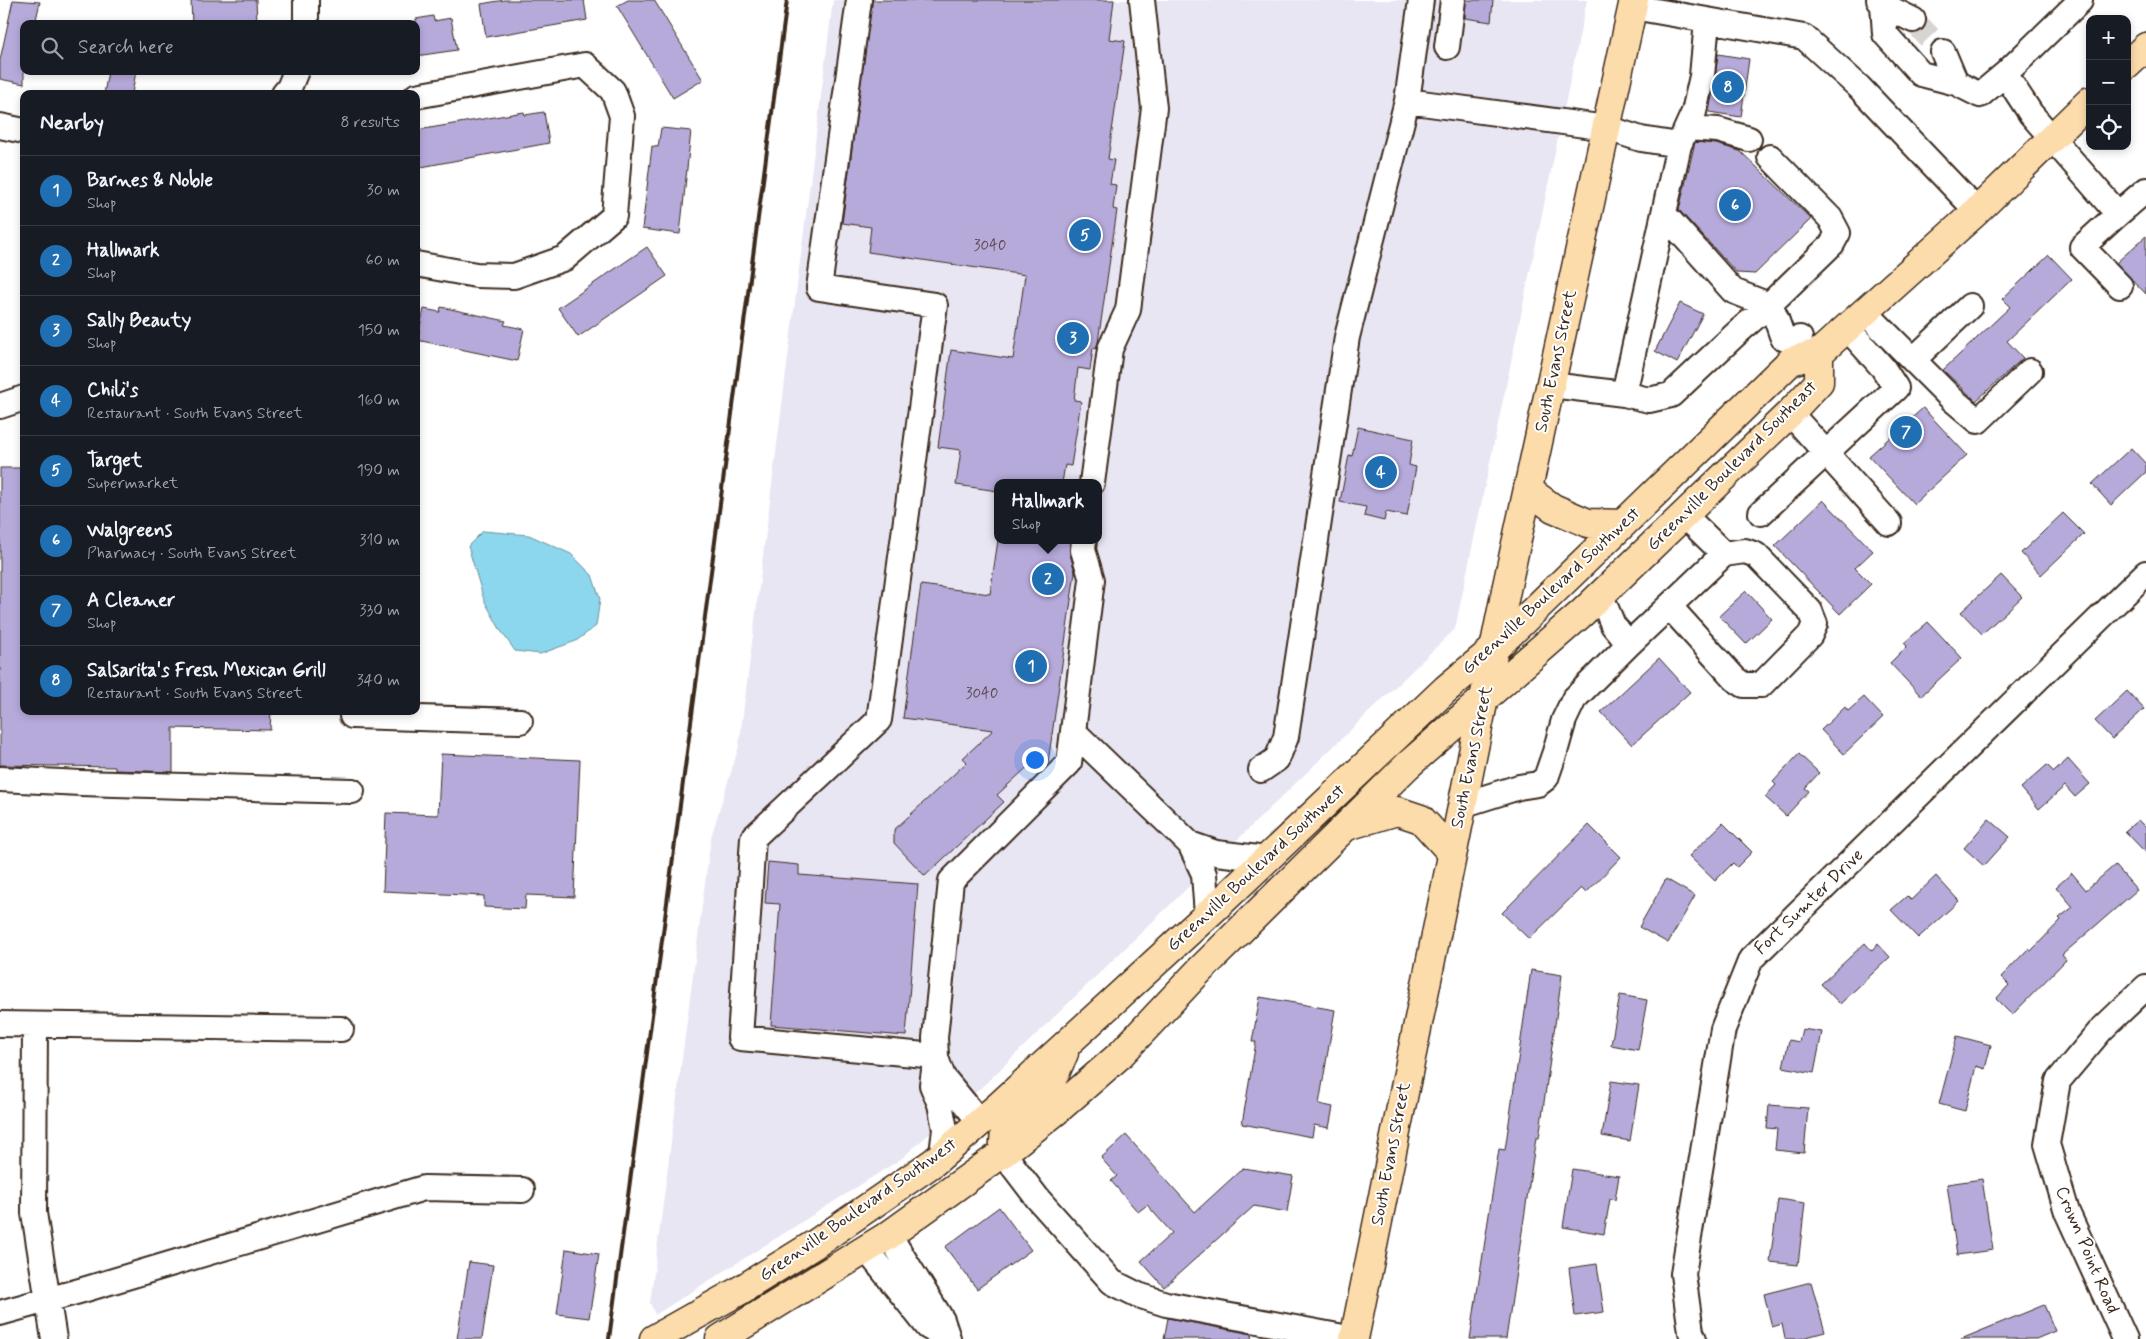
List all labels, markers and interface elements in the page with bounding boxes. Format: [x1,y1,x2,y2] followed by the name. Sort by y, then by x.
[2086,15,2131,150] map controls
[2086,15,2131,60] button: +
[20,20,420,75] search box
[38,34,66,62] icon: search
[78,35,174,60] text: Search here
[2086,60,2131,105] button: −
[1712,68,1744,106] pin: 8
[2086,105,2131,150] button: locate
[40,109,104,137] text: Nearby
[340,112,400,133] text: 8 results
[87,168,213,193] text: Barnes & Noble
[52,180,60,201] text: 1
[367,180,400,201] text: 30 m
[1719,186,1751,224] pin: 6
[87,193,116,214] text: Shop
[1069,216,1101,254] pin: 5
[974,236,1006,256] house number: 3040
[87,238,159,263] text: Hallmark
[52,250,60,271] text: 2
[366,250,400,271] text: 60 m
[87,263,116,284] text: Shop
[1529,287,1583,434] street label: South Evans Street
[87,308,191,333] text: Sally Beauty
[1057,319,1089,357] pin: 3
[52,320,60,341] text: 3
[358,320,400,341] text: 150 m
[87,333,116,354] text: Shop
[1641,375,1823,557] street label: Greenville Boulevard Southeast
[87,378,138,403] text: Chili's
[51,390,61,411] text: 4
[357,390,400,411] text: 160 m
[87,403,303,424] text: Restaurant · South Evans Street
[1890,413,1922,451] pin: 7
[87,448,142,473] text: Target
[1365,453,1397,491] pin: 4
[51,460,61,481] text: 5
[357,460,400,481] text: 190 m
[87,473,178,494] text: Supermarket
[994,479,1102,544] popup
[1012,489,1084,514] text: Hallmark
[1457,501,1646,680] street label: Greenville Boulevard Southwest
[1012,514,1041,535] text: Shop
[87,518,172,543] text: Walgreens
[52,530,60,551] text: 6
[359,530,400,551] text: 310 m
[87,543,297,564] text: Pharmacy · South Evans Street
[1032,560,1064,598] pin: 2
[87,588,175,613] text: A Cleaner
[51,600,61,621] text: 7
[359,600,400,621] text: 330 m
[87,613,116,634] text: Shop
[1015,647,1047,685] pin: 1
[87,658,326,683] text: Salsarita's Fresh Mexican Grill
[51,670,61,691] text: 8
[356,670,400,691] text: 340 m
[87,683,303,704] text: Restaurant · South Evans Street
[1445,683,1499,830] street label: South Evans Street
[966,684,998,704] house number: 3040
[1022,747,1048,773] your location
[1162,778,1351,957] street label: Greenville Boulevard Southwest
[1749,844,1869,960] street label: Fort Sumter Drive
[1365,1080,1417,1228] street label: South Evans Street
[755,1132,962,1287] street label: Greenville Boulevard Southwest
[2049,1183,2125,1317] street label: Crown Point Road

